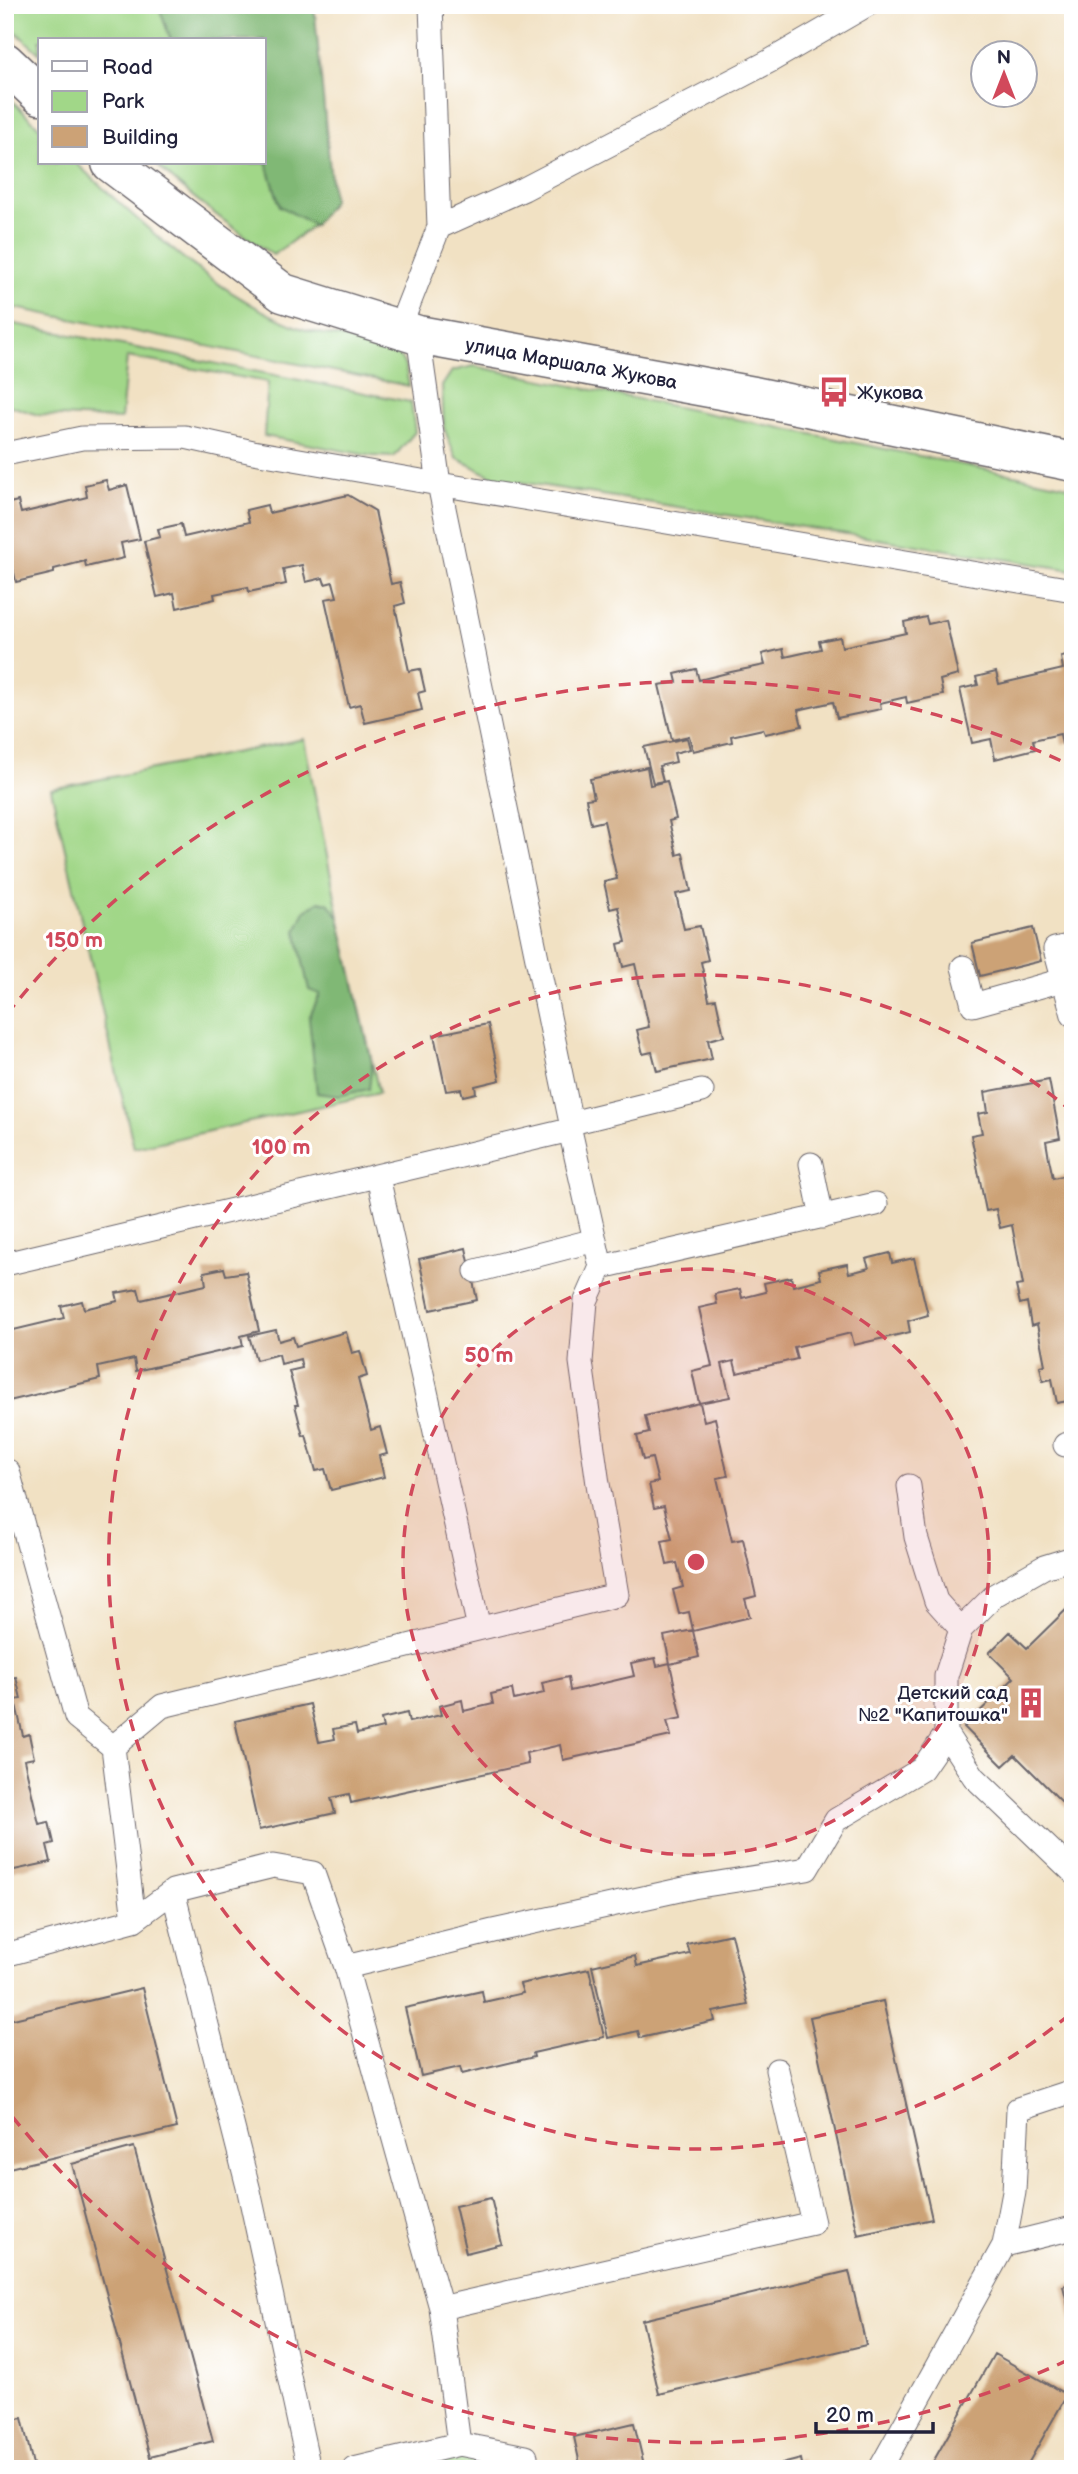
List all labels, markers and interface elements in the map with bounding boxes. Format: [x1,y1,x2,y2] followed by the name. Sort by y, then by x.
[38,38,266,164] legend
[970,38,1040,108] north arrow
[997,47,1011,70] text: N
[102,55,153,80] text: Road
[102,89,145,114] text: Park
[102,125,178,150] text: Building
[463,334,679,395] street label: улица Маршала Жукова
[817,375,851,409] bus stop icon: Жукова
[857,382,923,405] place label: Жукова
[45,928,103,953] text: 150 m
[252,1135,310,1160] text: 100 m
[465,1343,513,1368] text: 50 m
[684,1550,708,1574] centre of rings
[858,1682,1008,1727] place label: Детский сад №2 "Капитошка"
[1014,1686,1048,1720] building icon: Детский сад №2 "Капитошка"
[816,2390,933,2434] scale bar
[826,2403,874,2428] text: 20 m

